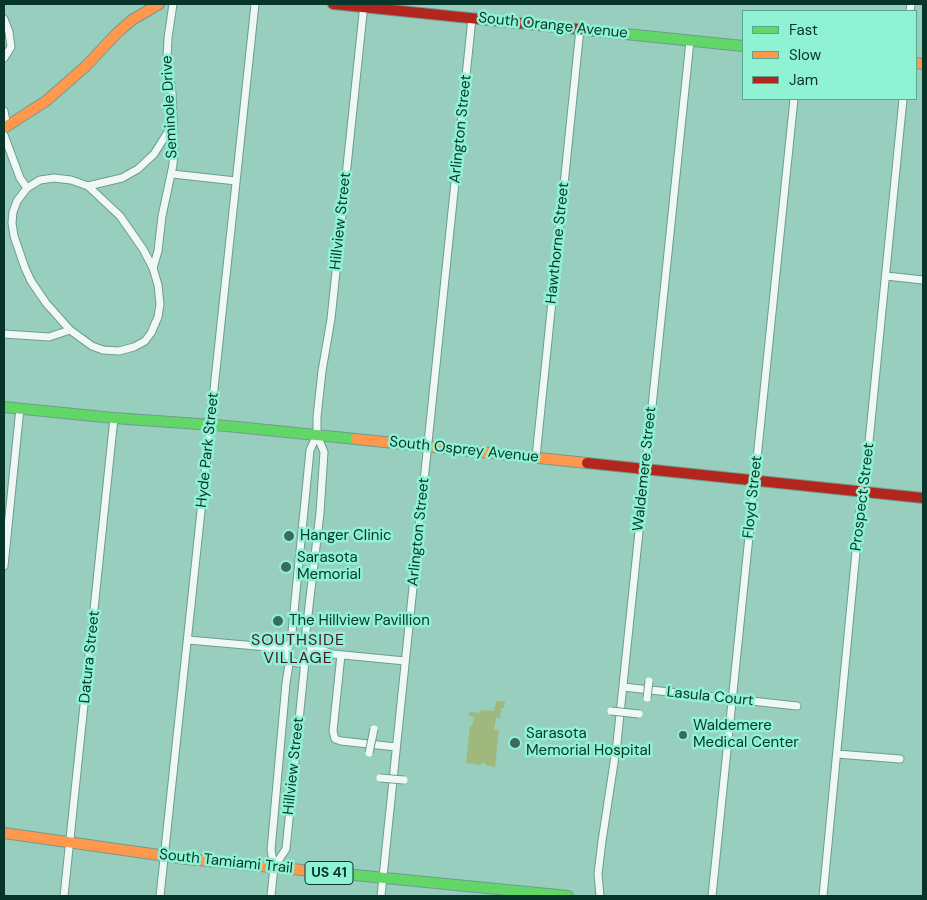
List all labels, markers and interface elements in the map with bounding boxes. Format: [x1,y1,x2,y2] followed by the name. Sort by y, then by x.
[477,9,629,43] street label: South Orange Avenue
[742,10,917,100] legend
[789,20,818,40] text: Fast
[789,45,821,65] text: Slow
[158,55,182,159] street label: Seminole Drive
[789,70,818,90] text: Jam
[446,74,476,184] street label: Arlington Street
[327,171,355,271] street label: Hillview Street
[543,181,573,305] street label: Hawthorne Street
[193,391,223,509] street label: Hyde Park Street
[629,406,661,532] street label: Waldemere Street
[388,433,540,467] street label: South Osprey Avenue
[847,442,879,552] street label: Prospect Street
[740,455,766,539] street label: Floyd Street
[404,477,434,587] street label: Arlington Street
[300,527,392,545] place label: Hanger Clinic
[282,529,296,543] marker: Hanger Clinic
[297,549,361,584] place label: Sarasota Memorial
[279,560,293,574] marker: Sarasota Memorial
[76,610,104,704] street label: Datura Street
[289,612,430,630] place label: The Hillview Pavillion
[271,614,285,628] marker: The Hillview Pavillion
[250,631,346,669] district label: SOUTHSIDE VILLAGE
[666,683,754,711] street label: Lasula Court
[280,716,308,816] street label: Hillview Street
[693,717,799,752] place label: Waldemere Medical Center
[526,725,651,760] place label: Sarasota Memorial Hospital
[677,729,689,741] marker: Waldemere Medical Center
[508,736,522,750] marker: Sarasota Memorial Hospital
[158,846,294,878] street label: South Tamiami Trail
[305,861,353,884] road number: US 41

